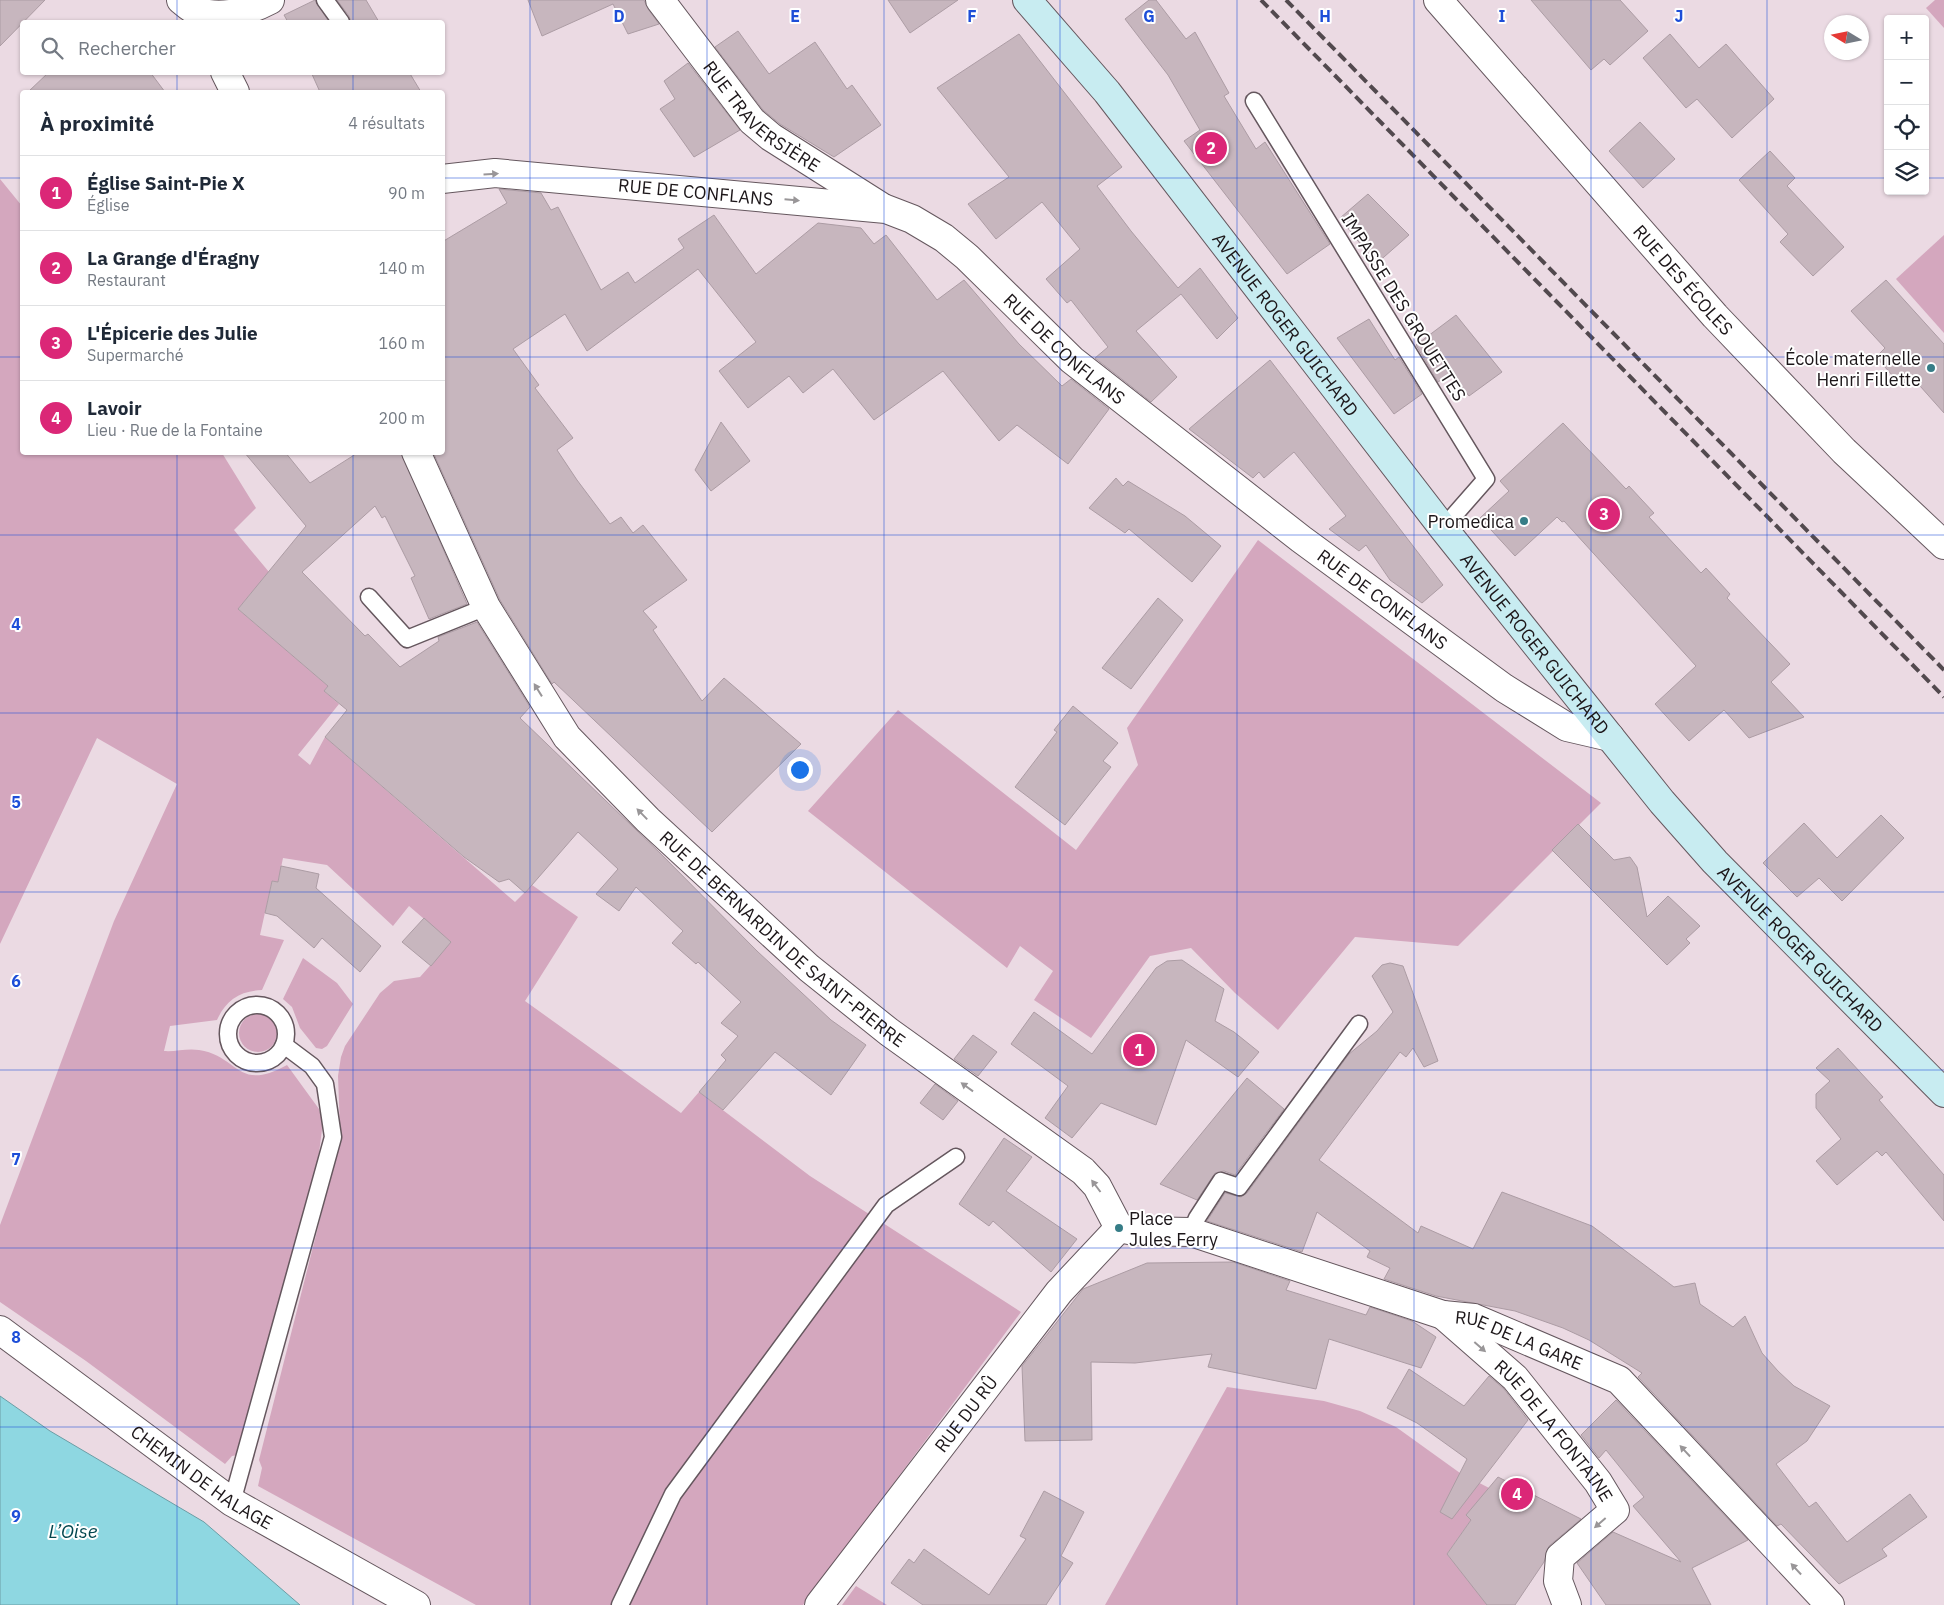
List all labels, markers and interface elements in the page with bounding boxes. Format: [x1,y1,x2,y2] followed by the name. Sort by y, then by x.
[613,6,625,26] text: D
[790,6,800,26] text: E
[967,6,977,26] text: F
[1143,6,1155,26] text: G
[1319,6,1331,26] text: H
[1499,6,1506,26] text: I
[1675,6,1683,26] text: J
[1824,15,1869,60] north arrow
[1884,15,1929,195] map controls
[1884,15,1929,60] button: +
[20,20,445,75] search box
[38,34,66,62] icon: search
[78,36,176,60] text: Rechercher
[699,56,825,177] street label: RUE TRAVERSIÈRE
[1884,60,1929,105] button: −
[1884,105,1929,150] button: locate
[40,109,154,137] text: À proximité
[348,113,425,133] text: 4 résultats
[1195,129,1227,167] pin: 2
[1884,150,1929,195] button: layers
[483,169,499,177] one-way arrow
[87,171,245,195] text: Église Saint-Pie X
[617,173,774,210] street label: RUE DE CONFLANS
[51,183,61,203] text: 1
[388,183,425,203] text: 90 m
[87,195,130,215] text: Église
[784,197,800,205] one-way arrow
[1337,209,1471,405] street label: IMPASSE DES GROUETTES
[1628,220,1738,340] street label: RUE DES ÉCOLES
[1208,228,1364,421] street label: AVENUE ROGER GUICHARD
[87,246,259,270] text: La Grange d'Éragny
[51,258,61,278] text: 2
[378,258,425,278] text: 140 m
[87,270,166,290] text: Restaurant
[999,288,1130,409] street label: RUE DE CONFLANS
[87,321,258,345] text: L'Épicerie des Julie
[51,333,61,353] text: 3
[378,333,425,353] text: 160 m
[87,345,184,365] text: Supermarché
[1785,347,1921,391] place label: École maternelle Henri Fillette
[1925,362,1937,374] marker: École maternelle Henri Fillette
[87,396,142,420] text: Lavoir
[51,408,61,428] text: 4
[378,408,425,428] text: 200 m
[87,420,263,440] text: Lieu · Rue de la Fontaine
[1588,495,1620,533] pin: 3
[1427,510,1514,533] place label: Promedica
[1518,515,1530,527] marker: Promedica
[1313,544,1452,654] street label: RUE DE CONFLANS
[1456,548,1615,739] street label: AVENUE ROGER GUICHARD
[11,614,21,634] text: 4
[534,684,543,697] one-way arrow
[787,757,813,783] your location
[11,792,21,812] text: 5
[636,809,648,821] one-way arrow
[655,825,910,1052] street label: RUE DE BERNARDIN DE SAINT-PIERRE
[1713,860,1888,1037] street label: AVENUE ROGER GUICHARD
[11,971,21,991] text: 6
[1123,1031,1155,1069] pin: 1
[961,1082,974,1093] one-way arrow
[11,1149,21,1169] text: 7
[1090,1180,1101,1193] one-way arrow
[1129,1207,1218,1251] place label: Place Jules Ferry
[1113,1222,1125,1234] marker: Place Jules Ferry
[1454,1305,1586,1375] street label: RUE DE LA GARE
[11,1327,21,1347] text: 8
[1473,1341,1486,1352] one-way arrow
[1490,1354,1619,1506] street label: RUE DE LA FONTAINE
[929,1371,1002,1457] street label: RUE DU RÛ
[126,1420,277,1534] street label: CHEMIN DE HALAGE
[1679,1445,1691,1457] one-way arrow
[1501,1475,1533,1513] pin: 4
[11,1506,21,1526] text: 9
[1594,1517,1607,1528] one-way arrow
[49,1519,98,1543] water label: L’Oise
[1790,1564,1802,1576] one-way arrow

